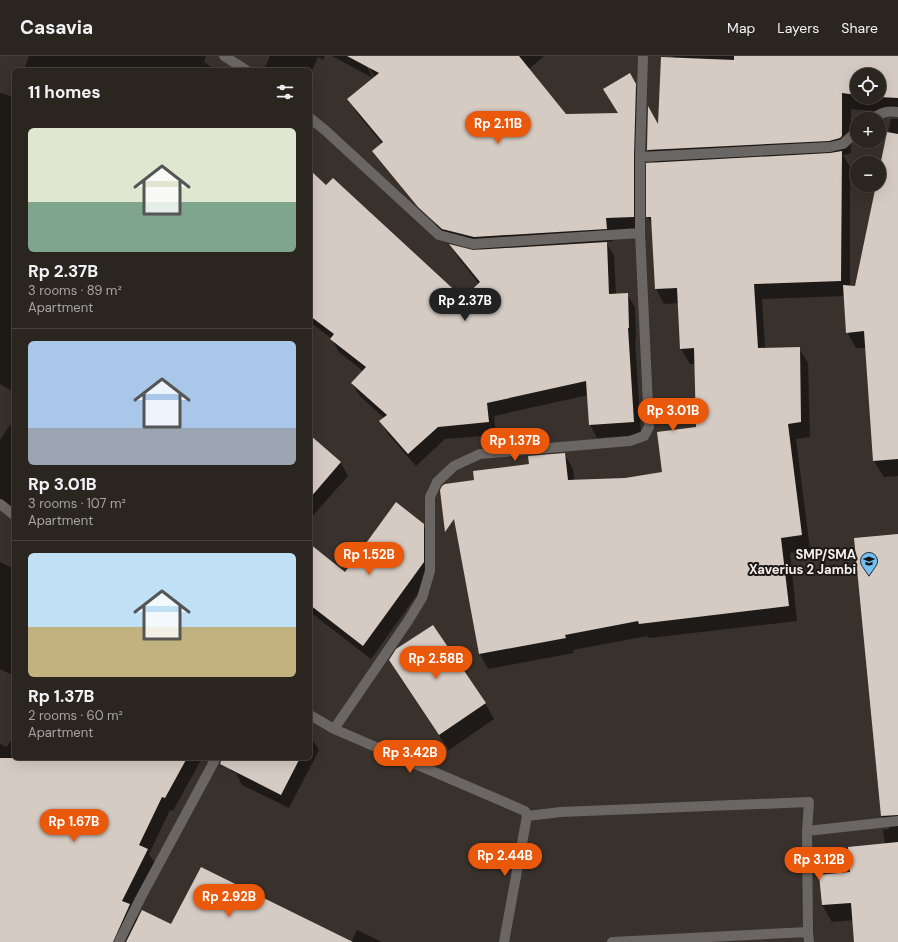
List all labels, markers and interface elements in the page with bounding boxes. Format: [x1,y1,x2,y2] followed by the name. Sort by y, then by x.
[20,15,93,40] text: Casavia
[727,19,755,37] text: Map
[777,19,819,37] text: Layers
[841,19,878,37] text: Share
[850,68,886,192] map controls
[850,68,886,104] button: locate
[28,81,101,103] text: 11 homes
[274,81,296,103] icon: filters
[457,111,539,145] pin: Rp 2.11B
[850,112,886,148] button: +
[474,115,522,132] text: Rp 2.11B
[126,154,198,226] icon: home
[850,156,886,192] button: −
[28,260,98,282] text: Rp 2.37B
[28,282,122,299] text: 3 rooms · 89 m²
[424,288,506,322] pin: Rp 2.37B
[438,292,492,309] text: Rp 2.37B
[28,299,93,316] text: Apartment
[126,367,198,439] icon: home
[632,398,714,432] pin: Rp 3.01B
[647,402,699,419] text: Rp 3.01B
[474,428,556,462] pin: Rp 1.37B
[490,432,540,449] text: Rp 1.37B
[28,473,97,495] text: Rp 3.01B
[28,495,126,512] text: 3 rooms · 107 m²
[28,512,93,529] text: Apartment
[328,542,410,576] pin: Rp 1.52B
[343,546,395,563] text: Rp 1.52B
[749,546,856,578] place label: SMP/SMA Xaverius 2 Jambi
[859,551,879,576] school or university icon: SMP/SMA Xaverius 2 Jambi
[126,579,198,651] icon: home
[395,646,477,680] pin: Rp 2.58B
[408,650,464,667] text: Rp 2.58B
[28,685,94,707] text: Rp 1.37B
[28,707,123,724] text: 2 rooms · 60 m²
[28,724,93,741] text: Apartment
[369,740,451,774] pin: Rp 3.42B
[382,744,438,761] text: Rp 3.42B
[33,809,115,843] pin: Rp 1.67B
[49,813,99,830] text: Rp 1.67B
[464,843,546,877] pin: Rp 2.44B
[477,847,533,864] text: Rp 2.44B
[778,847,860,881] pin: Rp 3.12B
[794,851,845,868] text: Rp 3.12B
[188,884,270,918] pin: Rp 2.92B
[202,888,256,905] text: Rp 2.92B

